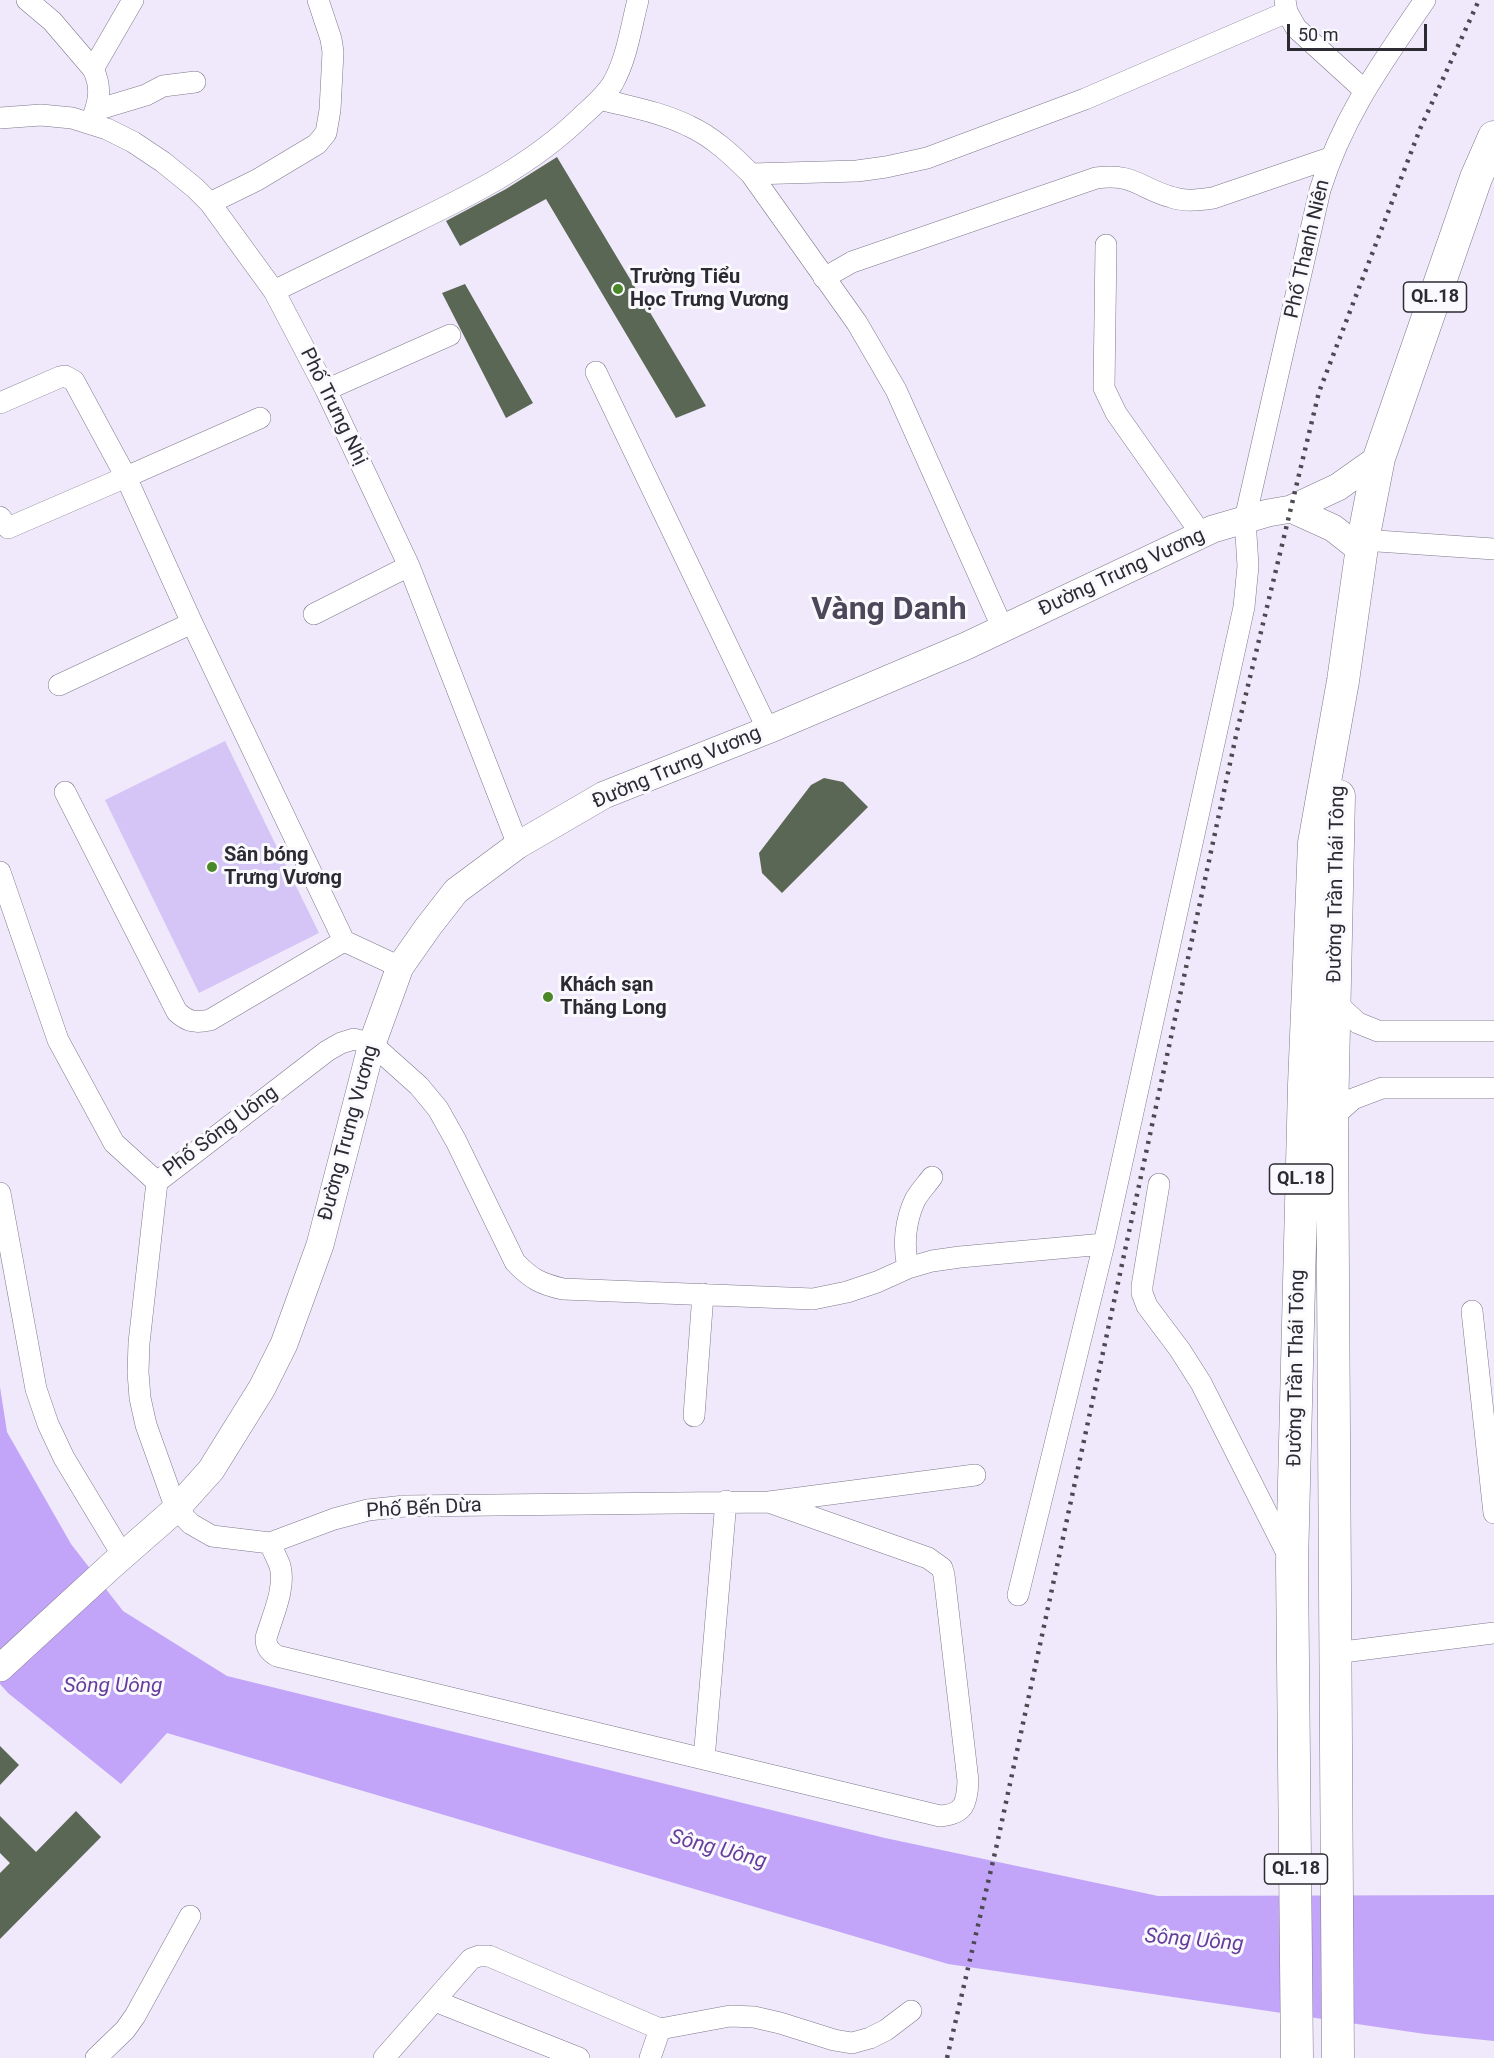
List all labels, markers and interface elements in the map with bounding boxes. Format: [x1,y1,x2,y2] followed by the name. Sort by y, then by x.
[1290,12,1430,50] scale bar
[1298,24,1338,45] text: 50 m
[1280,177,1336,321] street label: Phố Thanh Niên
[630,266,789,313] place label: Trường Tiểu Học Trưng Vương
[611,282,625,296] marker: Trường Tiểu Học Trưng Vương
[1404,282,1466,312] road number: QL.18
[294,344,372,470] street label: Phố Trưng Nhị
[1035,524,1209,622] street label: Đường Trưng Vương
[811,592,967,630] district label: Vàng Danh
[589,722,765,814] street label: Đường Trưng Vương
[1323,785,1351,983] street label: Đường Trần Thái Tông
[224,844,342,891] place label: Sân bóng Trưng Vương
[205,860,219,874] marker: Sân bóng Trưng Vương
[560,974,667,1021] place label: Khách sạn Thăng Long
[541,990,555,1004] marker: Khách sạn Thăng Long
[314,1043,384,1223] street label: Đường Trưng Vương
[159,1081,283,1183] street label: Phố Sông Uông
[1270,1164,1332,1194] road number: QL.18
[1283,1269,1311,1467] street label: Đường Trần Thái Tông
[366,1494,482,1524] street label: Phố Bến Dừa
[63,1674,163,1700] water label: Sông Uông
[667,1825,769,1875] water label: Sông Uông
[1264,1854,1328,1884] road number: QL.18
[1144,1924,1244,1958] water label: Sông Uông

